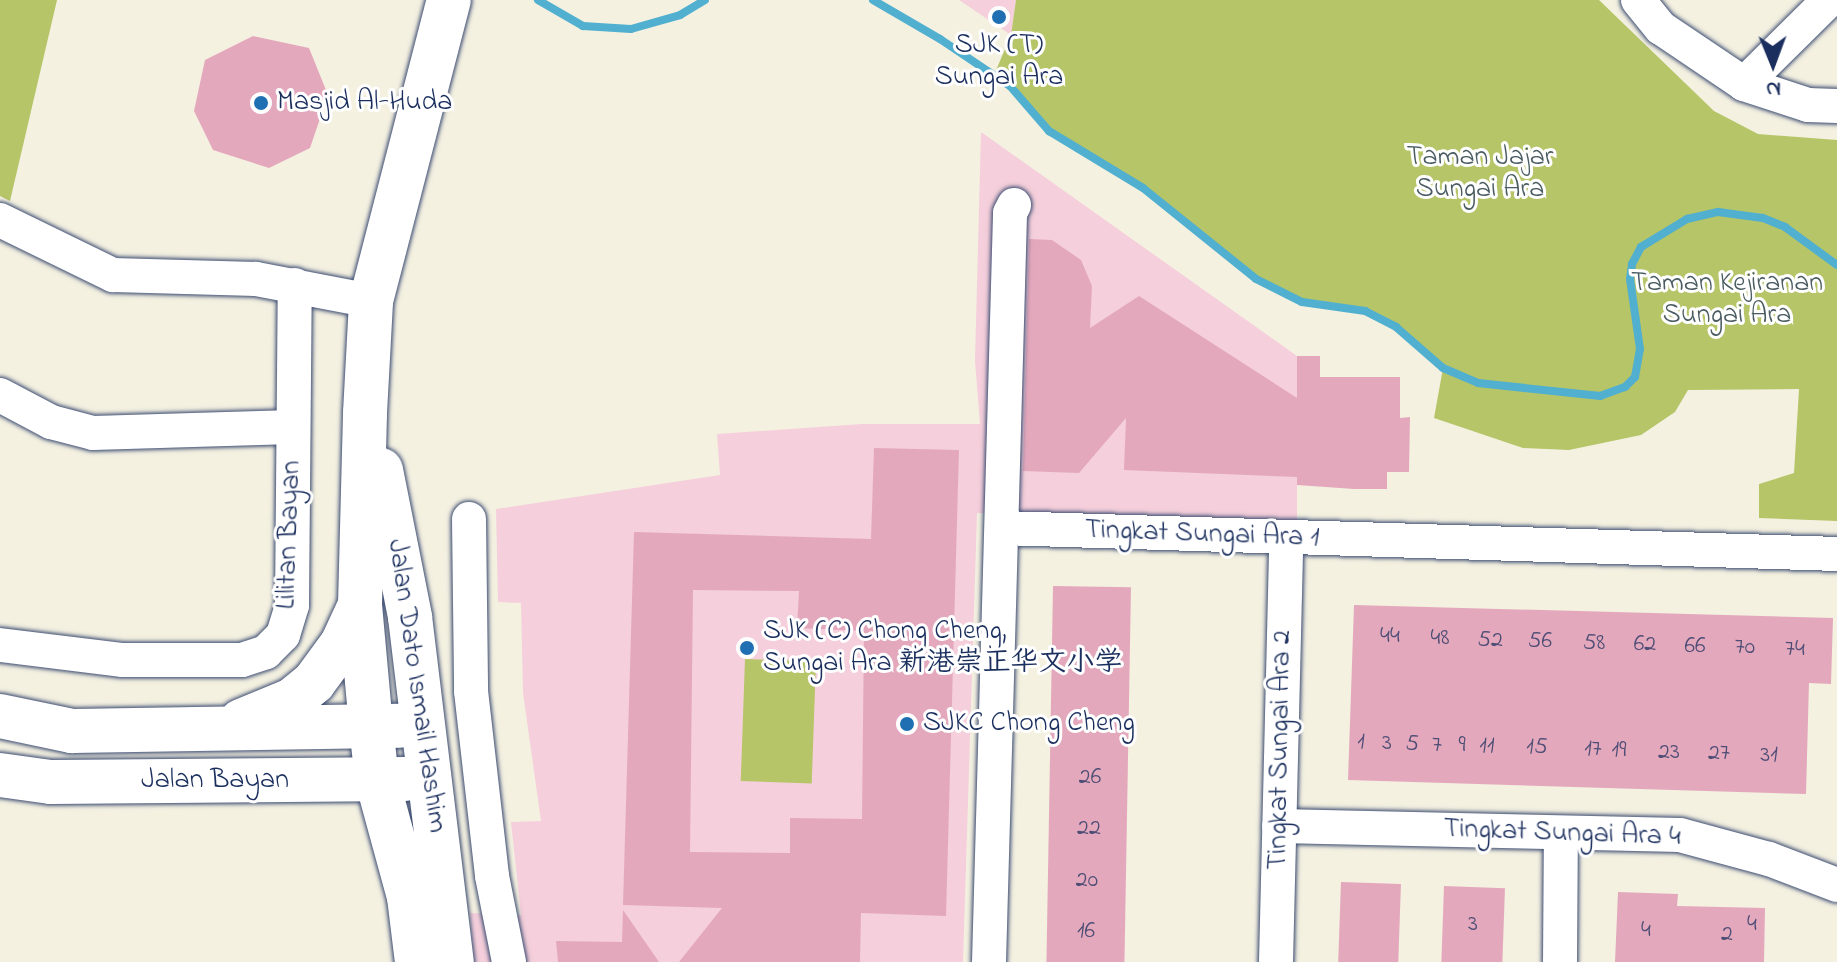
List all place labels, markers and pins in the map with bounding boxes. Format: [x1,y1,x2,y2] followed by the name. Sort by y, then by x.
[990,8,1008,26] marker: SJK (T) Sungai Ara
[935,29,1063,95] place label: SJK (T) Sungai Ara
[277,86,452,120] place label: Masjid Al-Huda
[252,94,270,112] marker: Masjid Al-Huda
[763,615,1123,681] place label: SJK (C) Chong Cheng, Sungai Ara 新港崇正华文小学
[738,639,756,657] marker: SJK (C) Chong Cheng, Sungai Ara 新港崇正华文小学
[923,707,1135,741] place label: SJKC Chong Cheng
[898,715,916,733] marker: SJKC Chong Cheng

